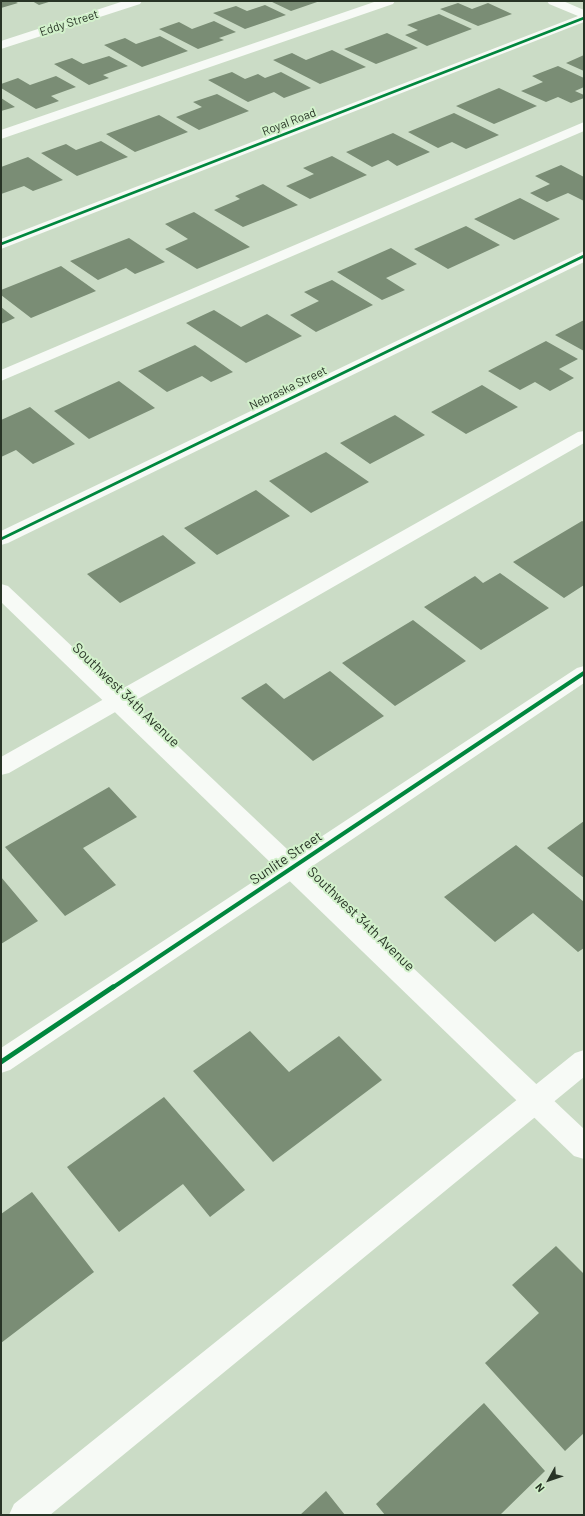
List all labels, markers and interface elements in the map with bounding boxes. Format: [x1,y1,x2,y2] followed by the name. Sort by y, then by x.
[38,7,100,39] street label: Eddy Street
[260,105,318,139] street label: Royal Road
[247,363,329,413] street label: Nebraska Street
[69,639,183,751] street label: Southwest 34th Avenue
[247,828,325,888] street label: Sunlite Street
[304,863,418,975] street label: Southwest 34th Avenue
[529,1460,569,1500] north arrow
[532,1481,547,1495] text: N

